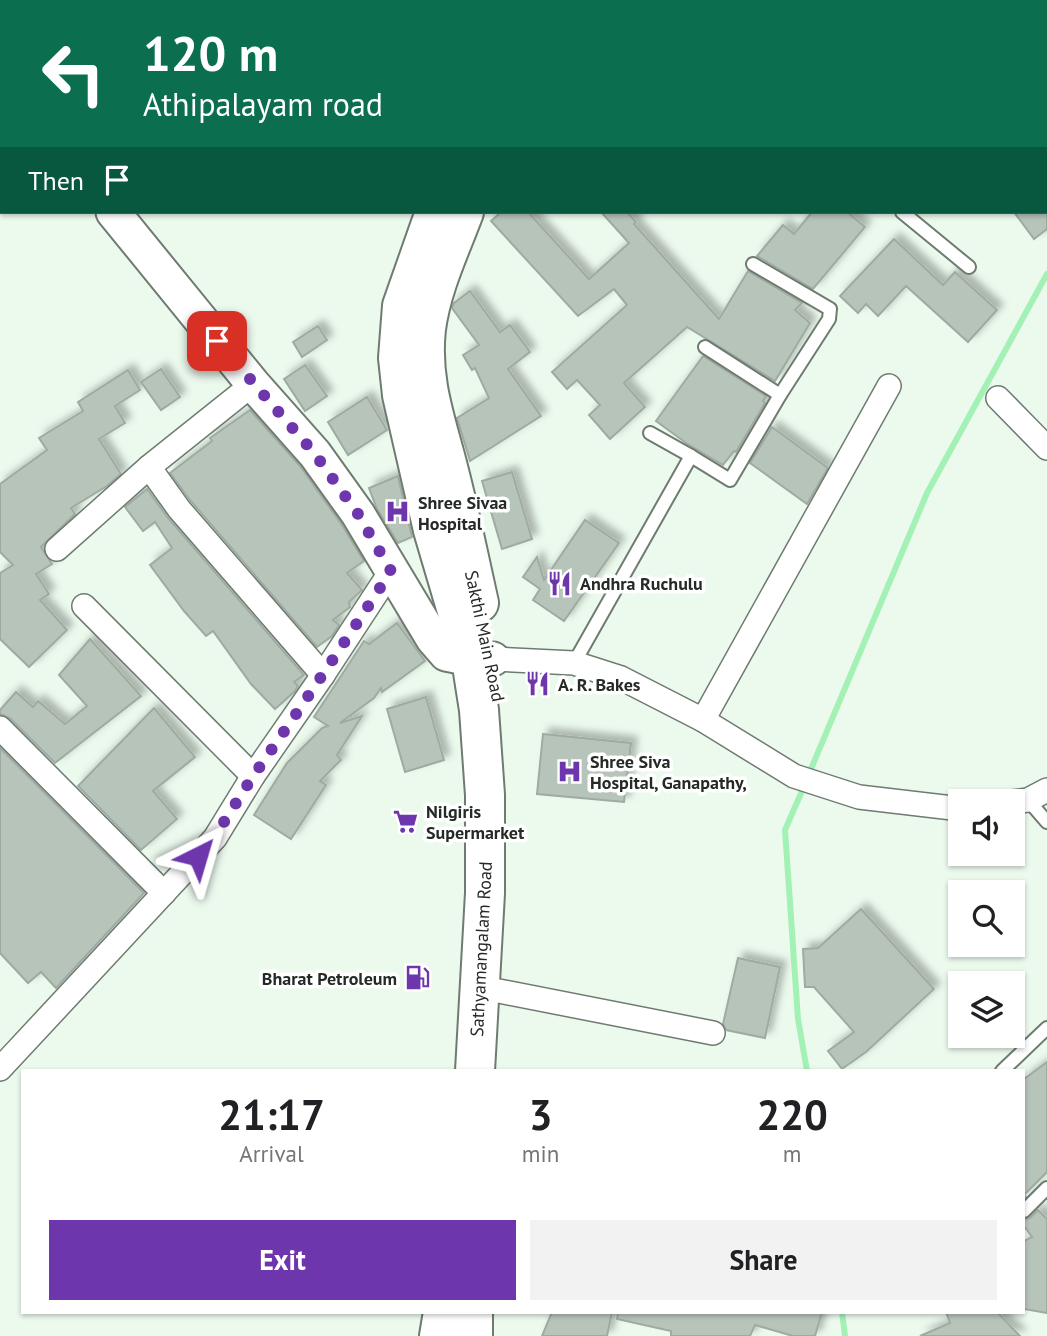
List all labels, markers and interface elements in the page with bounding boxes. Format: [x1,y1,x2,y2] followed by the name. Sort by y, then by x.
[143,21,278,85] text: 120 m
[28,28,119,119] icon: left
[143,83,383,125] text: Athipalayam road
[98,161,136,199] icon: arrive
[28,164,84,197] text: Then
[187,311,247,371] pin
[198,322,236,360] icon: arrive
[418,491,507,535] place label: Shree Sivaa Hospital
[384,498,412,526] hospital icon: Shree Sivaa Hospital
[460,568,510,704] street label: Sakthi Main Road
[546,569,574,597] restaurant icon: Andhra Ruchulu
[580,572,703,595] place label: Andhra Ruchulu
[524,670,552,698] restaurant icon: A. R. Bakes
[558,673,641,696] place label: A. R. Bakes
[590,750,747,794] place label: Shree Siva Hospital, Ganapathy,
[556,757,584,785] hospital icon: Shree Siva Hospital, Ganapathy,
[948,789,1025,1048] map controls
[948,789,1025,866] button: sound
[426,800,525,844] place label: Nilgiris Supermarket
[392,807,420,835] supermarket icon: Nilgiris Supermarket
[161,819,235,893] position arrow
[465,861,497,1037] street label: Sathyamangalam Road
[948,880,1025,957] button: search
[403,964,431,992] fuel station icon: Bharat Petroleum
[262,967,397,990] place label: Bharat Petroleum
[948,971,1025,1048] button: layers
[218,1087,325,1142] text: 21:17
[529,1087,552,1142] text: 3
[756,1087,828,1142] text: 220
[239,1139,304,1168] text: Arrival
[522,1139,559,1168] text: min
[783,1139,801,1168] text: m
[49,1220,516,1300] button: Exit
[530,1220,997,1300] button: Share

